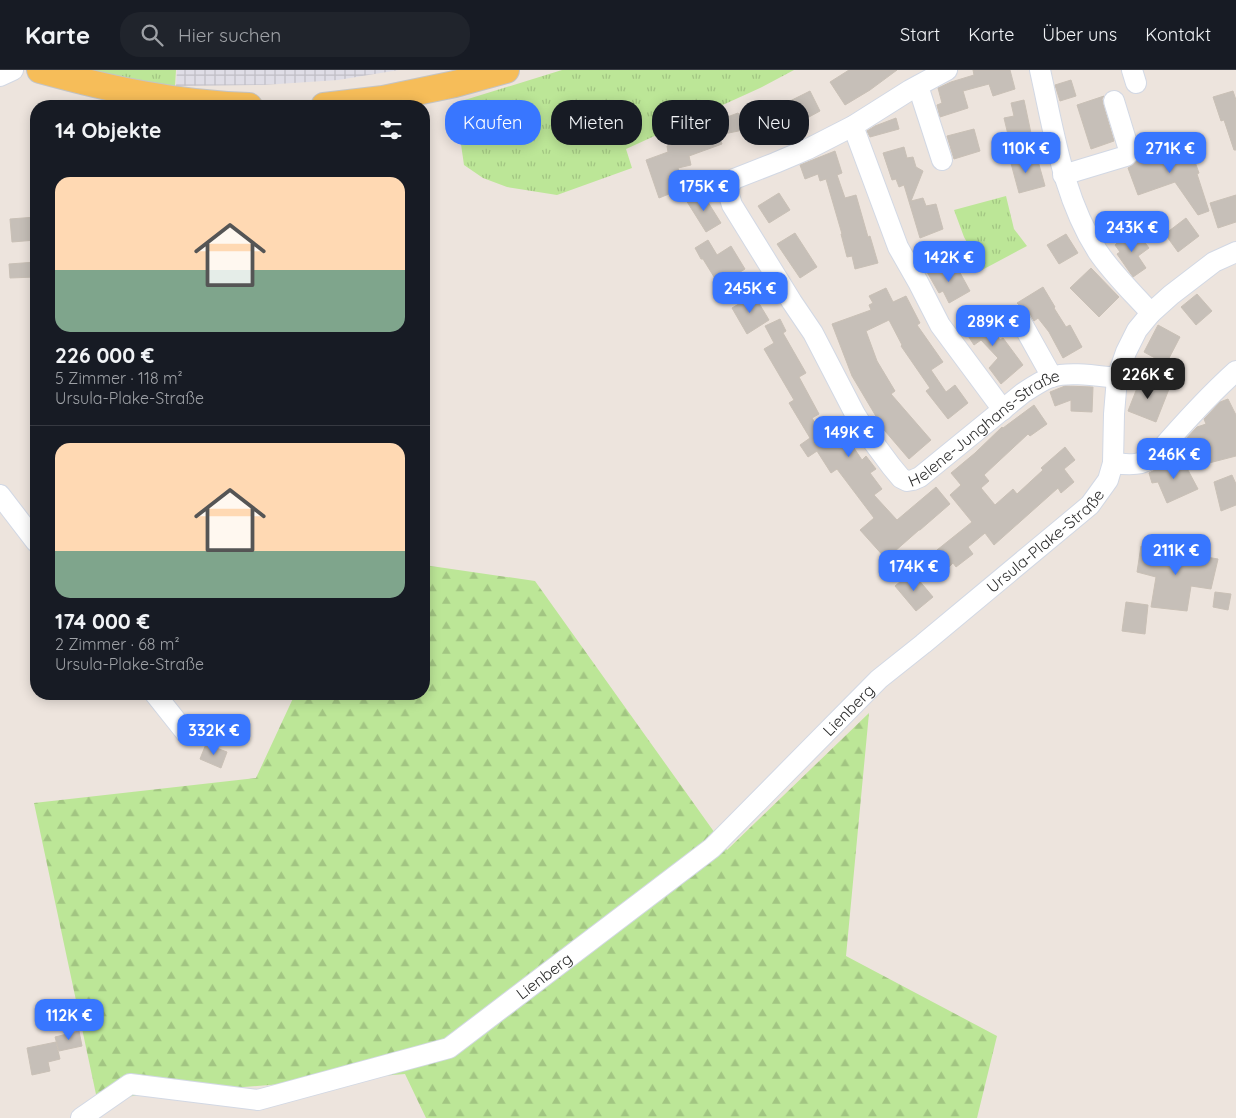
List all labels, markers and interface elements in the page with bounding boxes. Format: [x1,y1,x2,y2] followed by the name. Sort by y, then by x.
[120,12,470,57] search box
[25,20,90,50] text: Karte
[138,21,166,49] icon: search
[178,23,281,47] text: Hier suchen
[900,23,940,46] text: Start
[968,23,1014,46] text: Karte
[1042,23,1117,46] text: Über uns
[1145,23,1211,46] text: Kontakt
[445,100,541,145] chip: Kaufen
[551,100,642,145] chip: Mieten
[652,100,729,145] chip: Filter
[739,100,809,145] chip: Neu
[377,116,405,144] icon: filters
[55,117,162,143] text: 14 Objekte
[985,132,1067,174] pin: 110K €
[1129,132,1211,174] pin: 271K €
[1002,138,1050,158] text: 110K €
[1145,138,1195,158] text: 271K €
[663,170,745,212] pin: 175K €
[679,176,729,196] text: 175K €
[185,210,275,300] icon: home
[1091,210,1173,253] pin: 243K €
[1106,217,1158,237] text: 243K €
[908,240,990,283] pin: 142K €
[924,247,974,267] text: 142K €
[709,272,791,314] pin: 245K €
[724,278,776,298] text: 245K €
[952,304,1034,347] pin: 289K €
[967,311,1019,331] text: 289K €
[55,342,154,368] text: 226 000 €
[1107,358,1189,400] pin: 226K €
[1122,364,1174,384] text: 226K €
[905,365,1061,491] street label: Helene-Junghans-Straße
[55,368,183,388] text: 5 Zimmer · 118 m²
[55,388,204,408] text: Ursula-Plake-Straße
[808,416,890,458] pin: 149K €
[824,422,874,442] text: 149K €
[1133,438,1215,480] pin: 246K €
[1148,444,1200,464] text: 246K €
[185,475,275,565] icon: home
[982,485,1108,597] street label: Ursula-Plake-Straße
[1135,534,1217,576] pin: 211K €
[1153,540,1199,560] text: 211K €
[873,550,955,592] pin: 174K €
[890,556,938,576] text: 174K €
[55,608,150,634] text: 174 000 €
[55,634,179,654] text: 2 Zimmer · 68 m²
[55,654,204,674] text: Ursula-Plake-Straße
[818,680,878,740] street label: Lienberg
[173,714,255,756] pin: 332K €
[188,720,240,740] text: 332K €
[512,948,576,1003] street label: Lienberg
[28,998,110,1041] pin: 112K €
[46,1005,92,1025] text: 112K €

